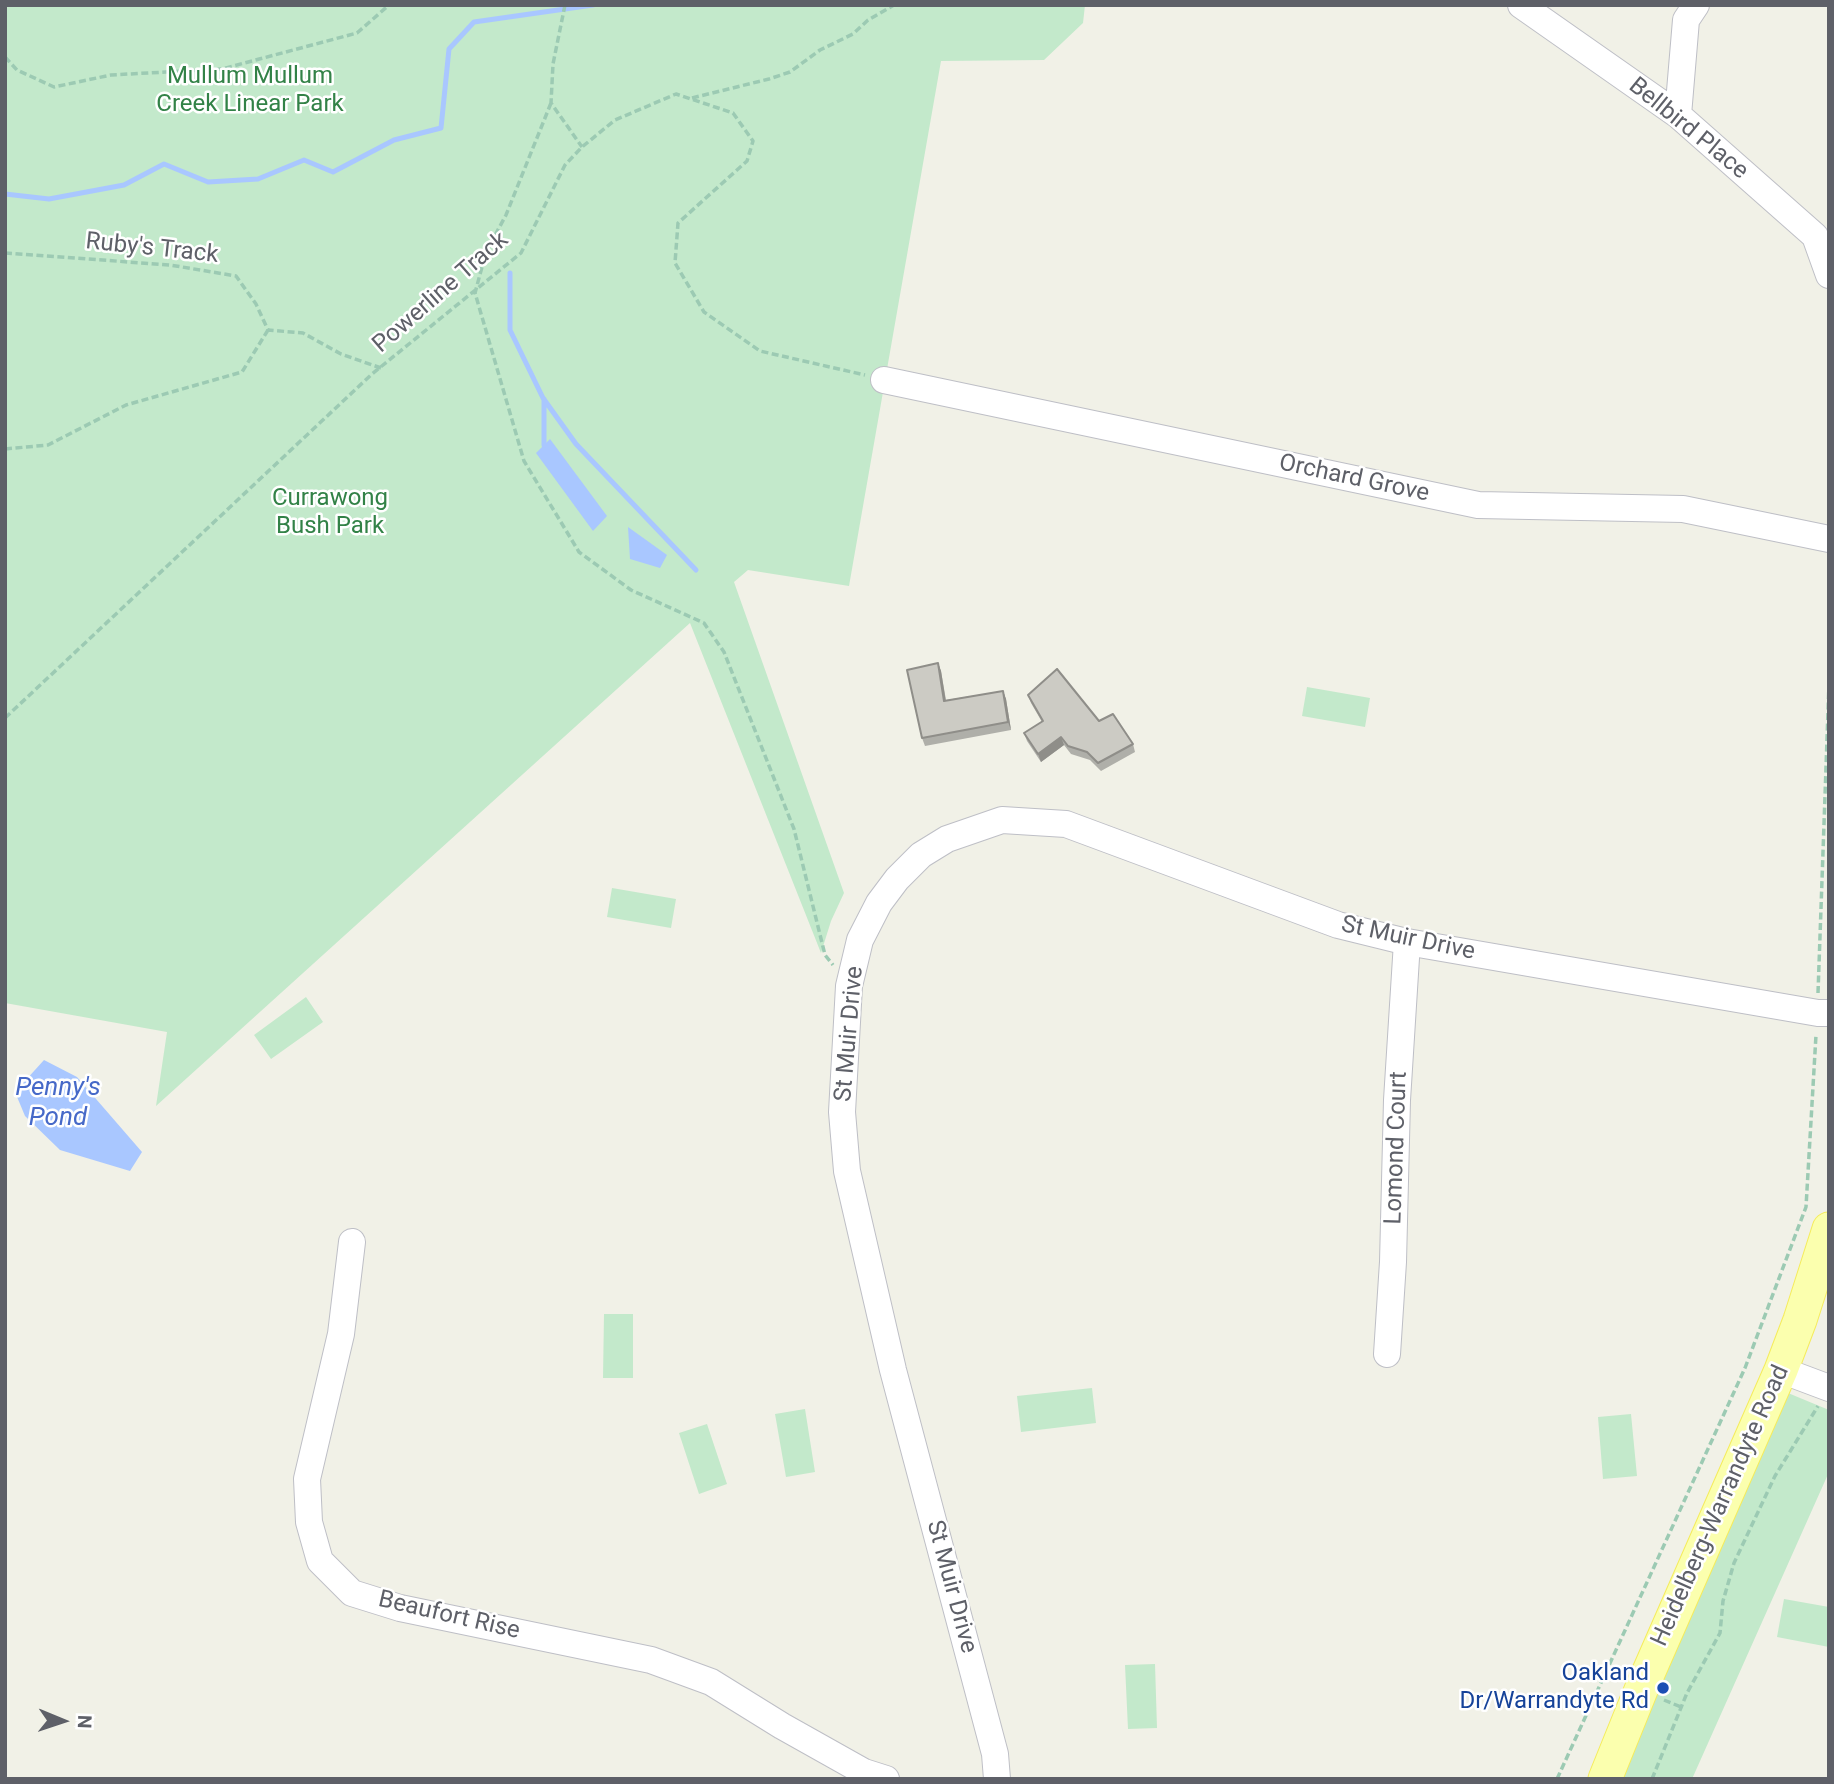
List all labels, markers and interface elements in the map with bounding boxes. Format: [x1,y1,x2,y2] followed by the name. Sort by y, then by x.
[156,63,344,119] park label: Mullum Mullum Creek Linear Park
[1622,72,1754,186] street label: Bellbird Place
[367,226,515,360] street label: Powerline Track
[84,228,220,270] street label: Ruby's Track
[1276,449,1432,509] street label: Orchard Grove
[272,485,388,541] park label: Currawong Bush Park
[1338,911,1478,967] street label: St Muir Drive
[830,965,870,1103] street label: St Muir Drive
[1380,1071,1414,1225] street label: Lomond Court
[15,1072,101,1134] water label: Penny's Pond
[1646,1361,1796,1651] street label: Heidelberg-Warrandyte Road
[919,1518,983,1656] street label: St Muir Drive
[375,1586,523,1646] street label: Beaufort Rise
[1459,1660,1649,1716] place label: Oakland Dr/Warrandyte Rd
[1655,1680,1671,1696] marker: Oakland Dr/Warrandyte Rd
[28,1686,98,1756] north arrow
[73,1715,96,1729] text: N

